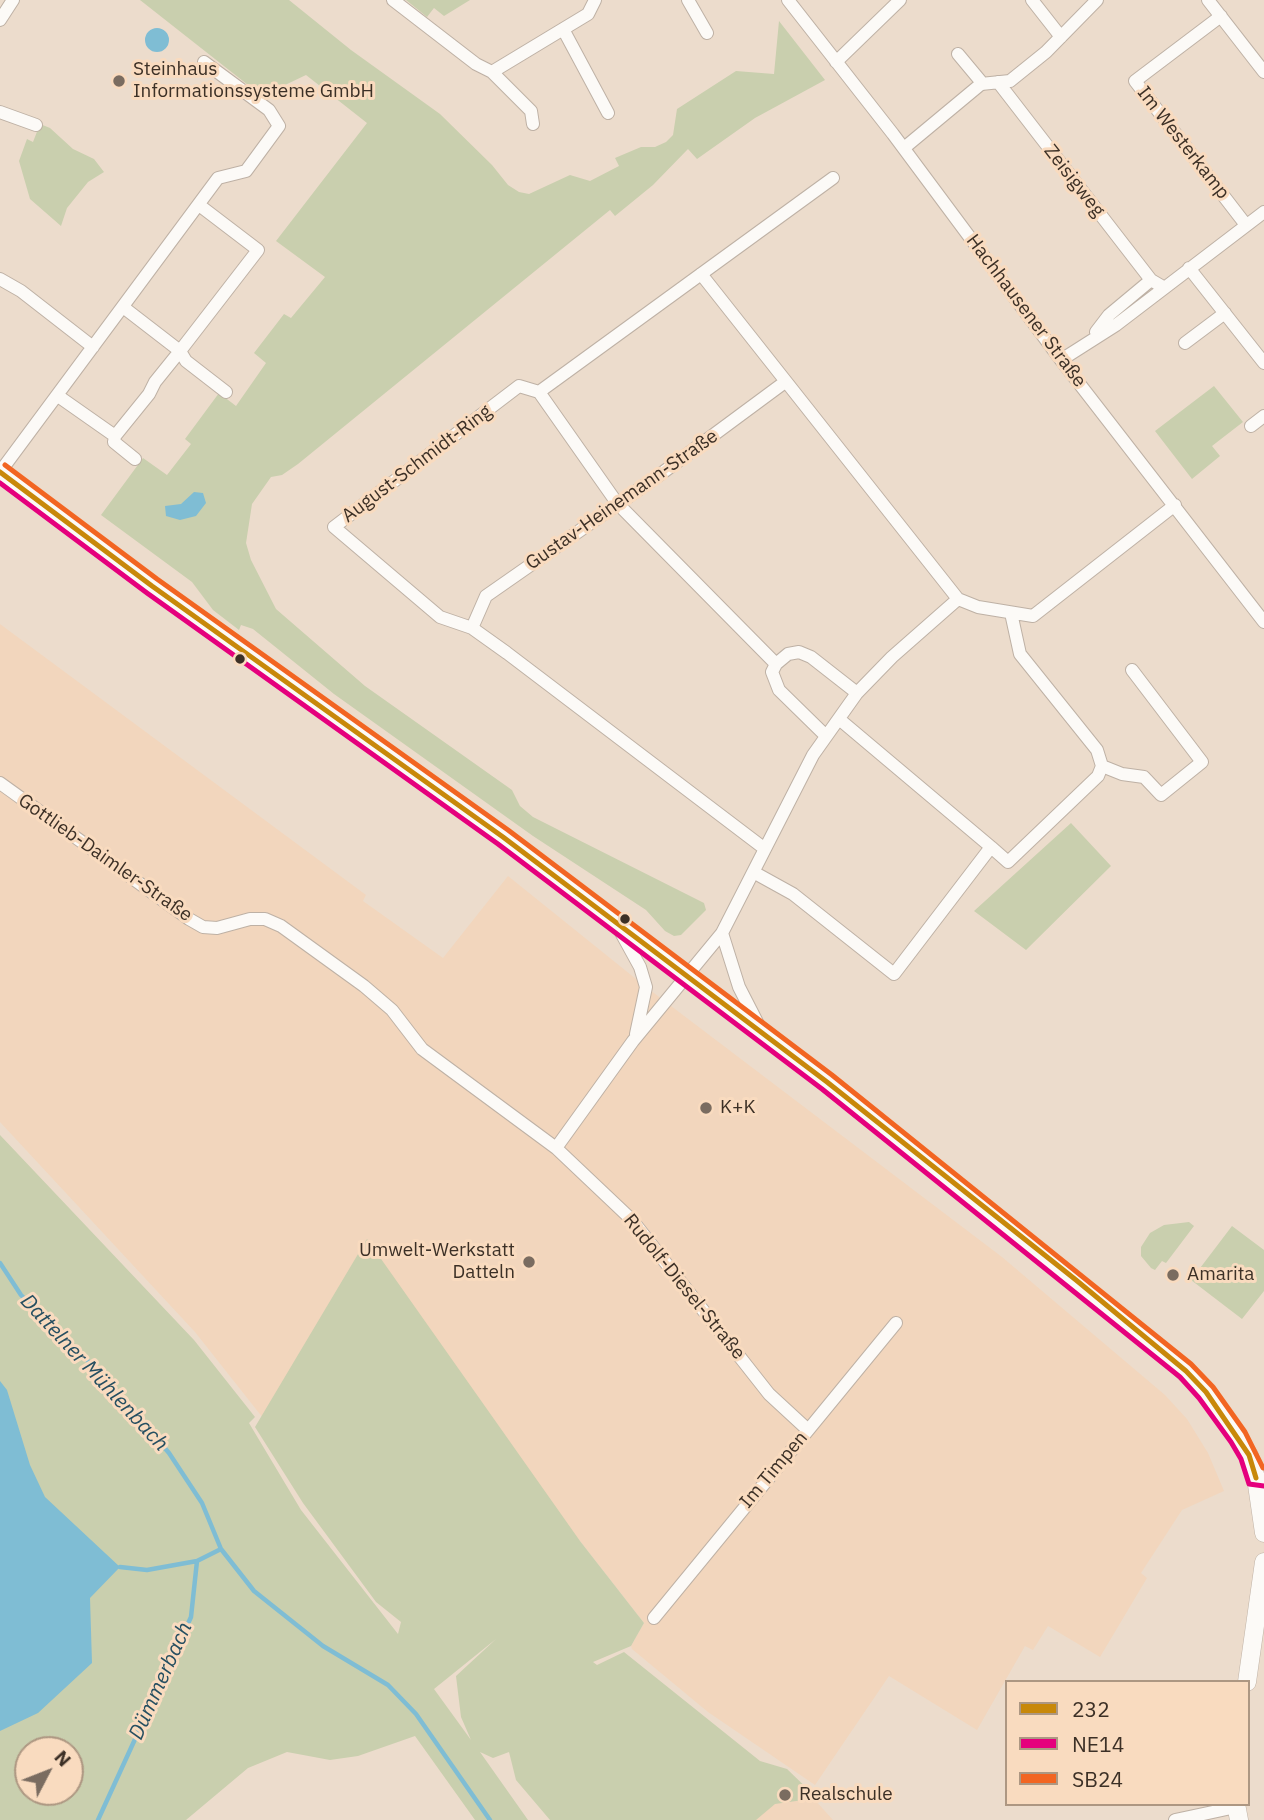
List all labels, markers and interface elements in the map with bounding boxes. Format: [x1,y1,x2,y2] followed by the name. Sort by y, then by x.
[133,59,374,103] place label: Steinhaus Informationssysteme GmbH
[111,73,127,89] marker: Steinhaus Informationssysteme GmbH
[1132,82,1234,204] street label: Im Westerkamp
[1039,140,1109,222] street label: Zeisigweg
[961,230,1091,392] street label: Hachhausener Straße
[338,400,496,528] street label: August-Schmidt-Ring
[522,425,722,575] street label: Gustav-Heinemann-Straße
[233,652,247,666] unlabelled marker
[14,789,196,927] street label: Gottlieb-Daimler-Straße
[618,912,632,926] unlabelled marker
[720,1097,755,1119] place label: K+K
[698,1100,714,1116] marker: K+K
[618,1210,750,1364] street label: Rudolf-Diesel-Straße
[359,1240,515,1284] place label: Umwelt-Werkstatt Datteln
[521,1254,537,1270] marker: Umwelt-Werkstatt Datteln
[1187,1264,1254,1286] place label: Amarita
[1165,1267,1181,1283] marker: Amarita
[15,1289,173,1457] water label: Dattelner Mühlenbach
[735,1427,813,1513] street label: Im Timpen
[124,1618,198,1744] water label: Dümmerbach
[1005,1680,1250,1806] legend
[1072,1695,1110,1723] text: 232
[1072,1730,1124,1758] text: NE14
[14,1736,84,1806] north arrow
[50,1745,77,1771] text: N
[1072,1765,1123,1793] text: SB24
[799,1784,893,1806] place label: Realschule
[777,1787,793,1803] marker: Realschule

